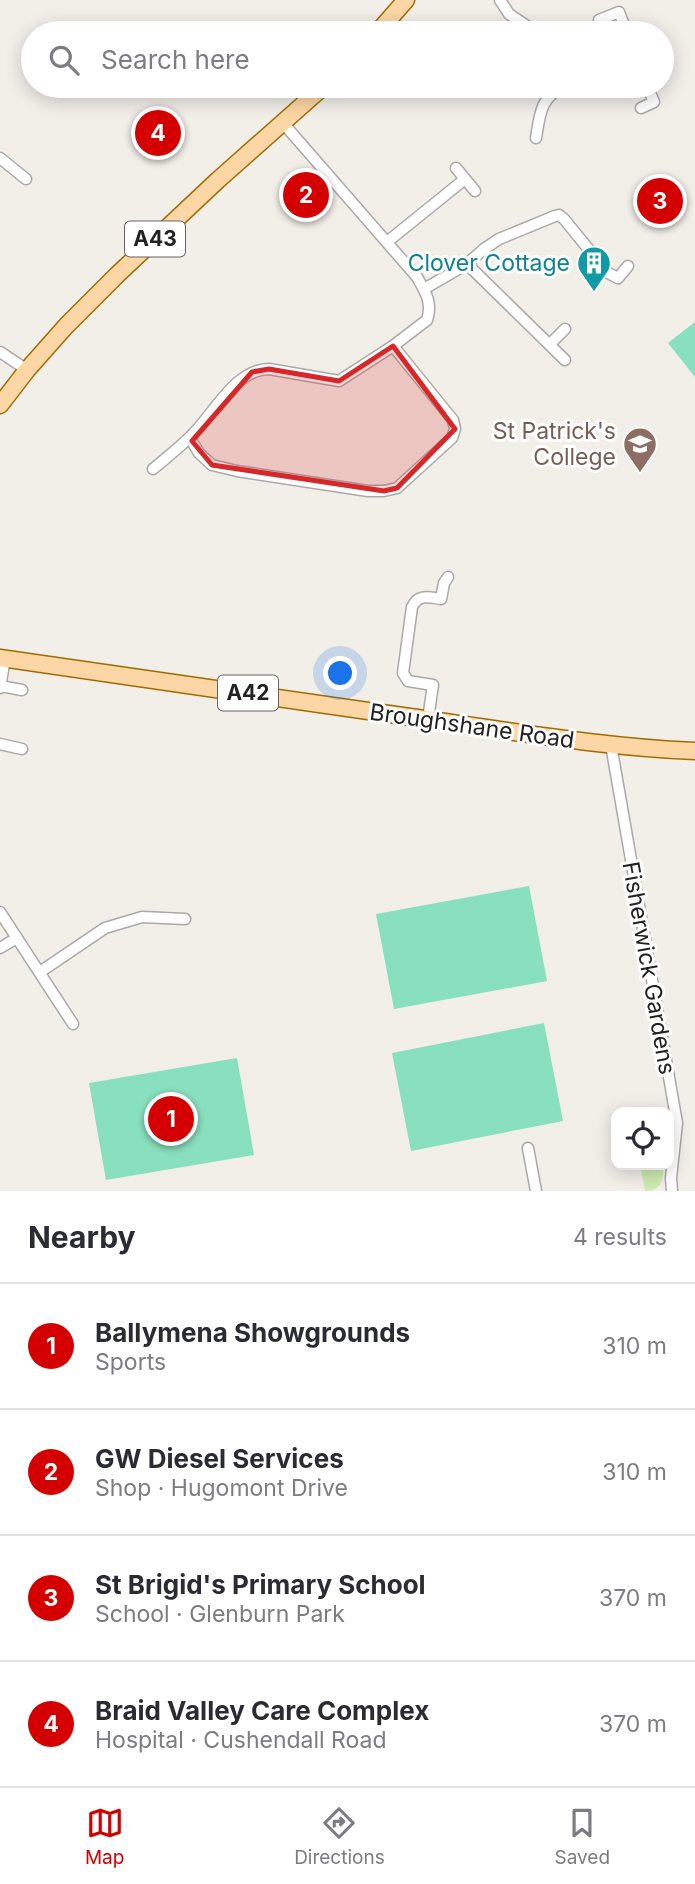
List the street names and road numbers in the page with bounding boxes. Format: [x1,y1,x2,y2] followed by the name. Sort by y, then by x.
[125,222,185,256] road number: A43
[218,676,278,710] road number: A42
[368,698,576,754] street label: Broughshane Road
[617,860,681,1076] street label: Fisherwick Gardens

